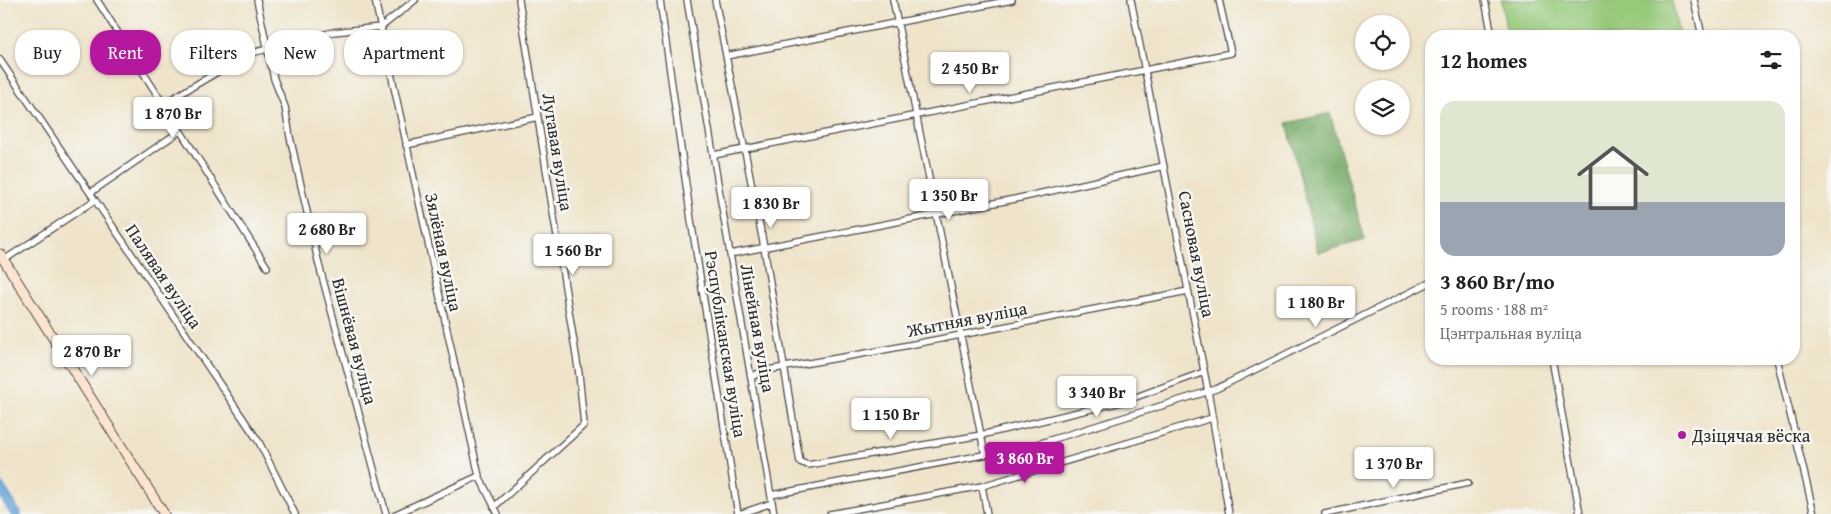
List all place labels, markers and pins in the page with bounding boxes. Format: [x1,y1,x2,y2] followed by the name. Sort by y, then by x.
[918,52,1022,94] pin: 2 450 Br
[121,96,225,139] pin: 1 870 Br
[897,178,1001,221] pin: 1 350 Br
[719,186,823,229] pin: 1 830 Br
[275,212,379,255] pin: 2 680 Br
[521,234,625,276] pin: 1 560 Br
[1264,286,1368,328] pin: 1 180 Br
[40,334,144,377] pin: 2 870 Br
[1045,376,1149,418] pin: 3 340 Br
[839,398,943,440] pin: 1 150 Br
[1691,422,1811,449] place label: Дзіцячая вёска
[1676,429,1688,441] marker: Дзіцячая вёска
[973,442,1077,484] pin: 3 860 Br
[1342,446,1446,489] pin: 1 370 Br

